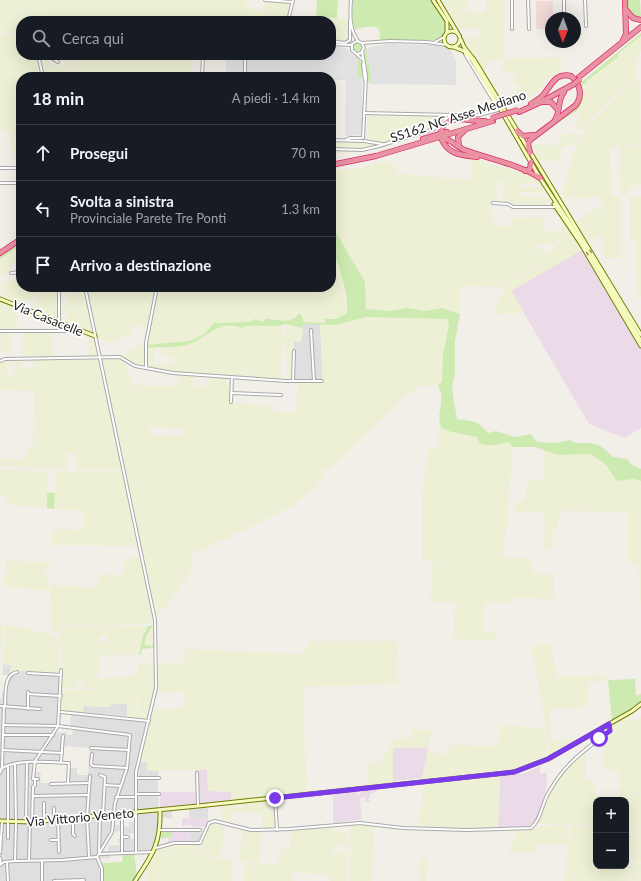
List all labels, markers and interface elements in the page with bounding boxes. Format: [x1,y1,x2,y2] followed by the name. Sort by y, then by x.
[545,12,581,48] north arrow
[16,16,336,60] search box
[30,27,52,49] icon: search
[62,29,124,47] text: Cerca qui
[388,86,528,146] street label: SS162 NC Asse Mediano
[32,88,84,109] text: 18 min
[232,90,320,106] text: A piedi · 1.4 km
[32,142,54,164] icon: ahead
[70,144,128,162] text: Prosegui
[291,145,320,161] text: 70 m
[70,192,174,210] text: Svolta a sinistra
[32,198,54,220] icon: left
[281,201,320,217] text: 1.3 km
[70,210,226,226] text: Provinciale Parete Tre Ponti
[32,254,54,276] icon: arrive
[70,256,211,274] text: Arrivo a destinazione
[10,297,86,339] street label: Via Casacelle
[590,729,608,747] route start
[266,789,284,807] route end
[593,797,629,869] map controls
[593,797,629,833] button: +
[25,804,135,830] street label: Via Vittorio Veneto
[593,833,629,869] button: −

